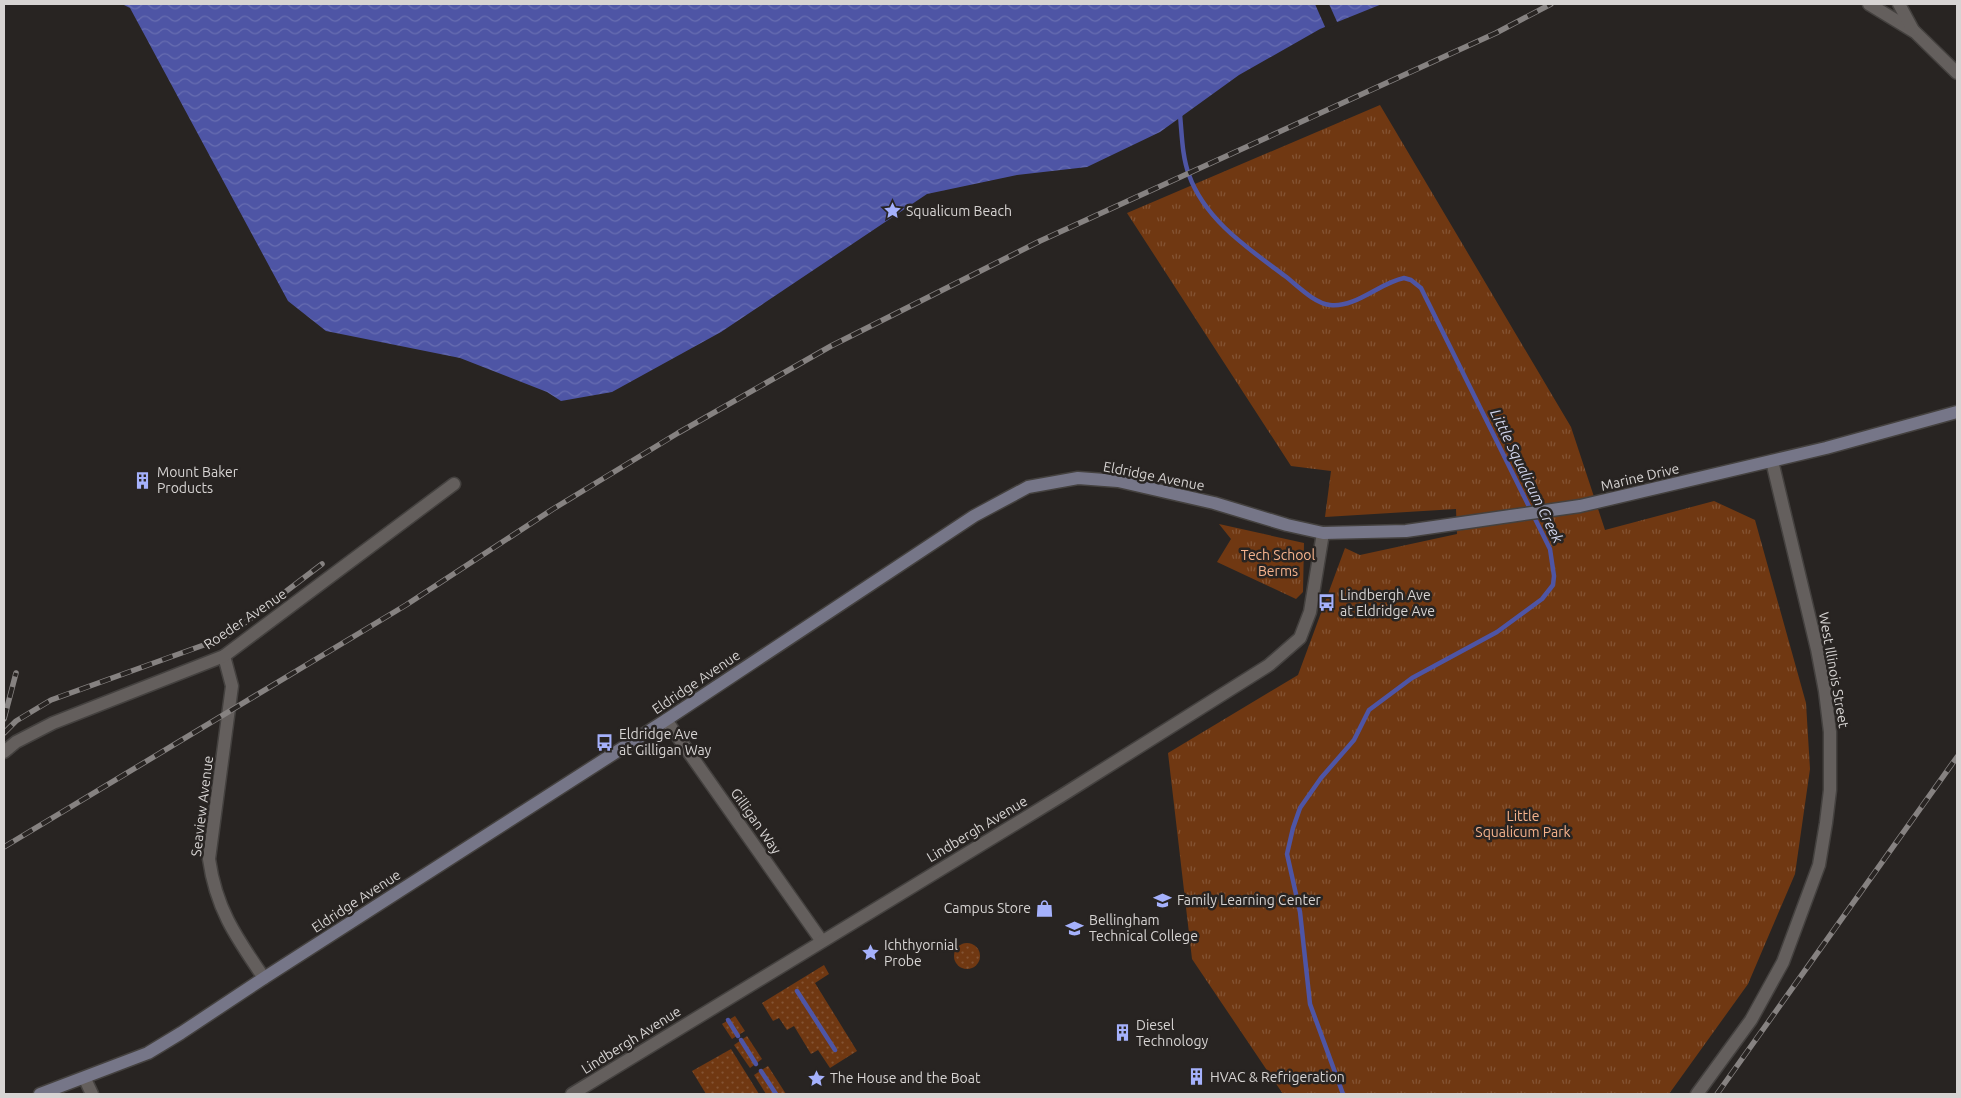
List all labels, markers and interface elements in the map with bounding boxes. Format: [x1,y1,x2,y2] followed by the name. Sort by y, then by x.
[882,201,902,221] place icon: Squalicum Beach
[906,203,1012,219] place label: Squalicum Beach
[1487,406,1567,546] water label: Little Squalicum Creek
[1102,458,1206,494] street label: Eldridge Avenue
[1599,460,1681,494] street label: Marine Drive
[157,464,239,496] place label: Mount Baker Products
[133,470,153,490] building icon: Mount Baker Products
[1241,547,1316,579] park label: Tech School Berms
[201,585,289,653] street label: Roeder Avenue
[1340,587,1435,619] place label: Lindbergh Ave at Eldridge Ave
[1316,593,1336,613] bus stop icon: Lindbergh Ave at Eldridge Ave
[1816,611,1852,730] street label: West Illinois Street
[649,647,743,717] street label: Eldridge Avenue
[619,726,712,758] place label: Eldridge Ave at Gilligan Way
[595,732,615,752] bus stop icon: Eldridge Ave at Gilligan Way
[188,755,216,857] street label: Seaview Avenue
[728,785,785,857] street label: Gilligan Way
[924,793,1030,865] street label: Lindbergh Avenue
[1475,808,1571,840] park label: Little Squalicum Park
[309,866,403,936] street label: Eldridge Avenue
[1153,890,1173,910] school or university icon: Family Learning Center
[1177,892,1322,908] place label: Family Learning Center
[1035,898,1055,918] shop icon: Campus Store
[944,900,1031,916] place label: Campus Store
[1089,912,1198,944] place label: Bellingham Technical College
[1065,918,1085,938] school or university icon: Bellingham Technical College
[884,937,958,969] place label: Ichthyornial Probe
[860,943,880,963] place icon: Ichthyornial Probe
[578,1003,684,1077] street label: Lindbergh Avenue
[1136,1017,1208,1049] place label: Diesel Technology
[1112,1023,1132,1043] building icon: Diesel Technology
[1186,1067,1206,1087] building icon: HVAC & Refrigeration
[806,1068,826,1088] place icon: The House and the Boat
[1210,1069,1345,1085] place label: HVAC & Refrigeration
[830,1070,981,1086] place label: The House and the Boat

